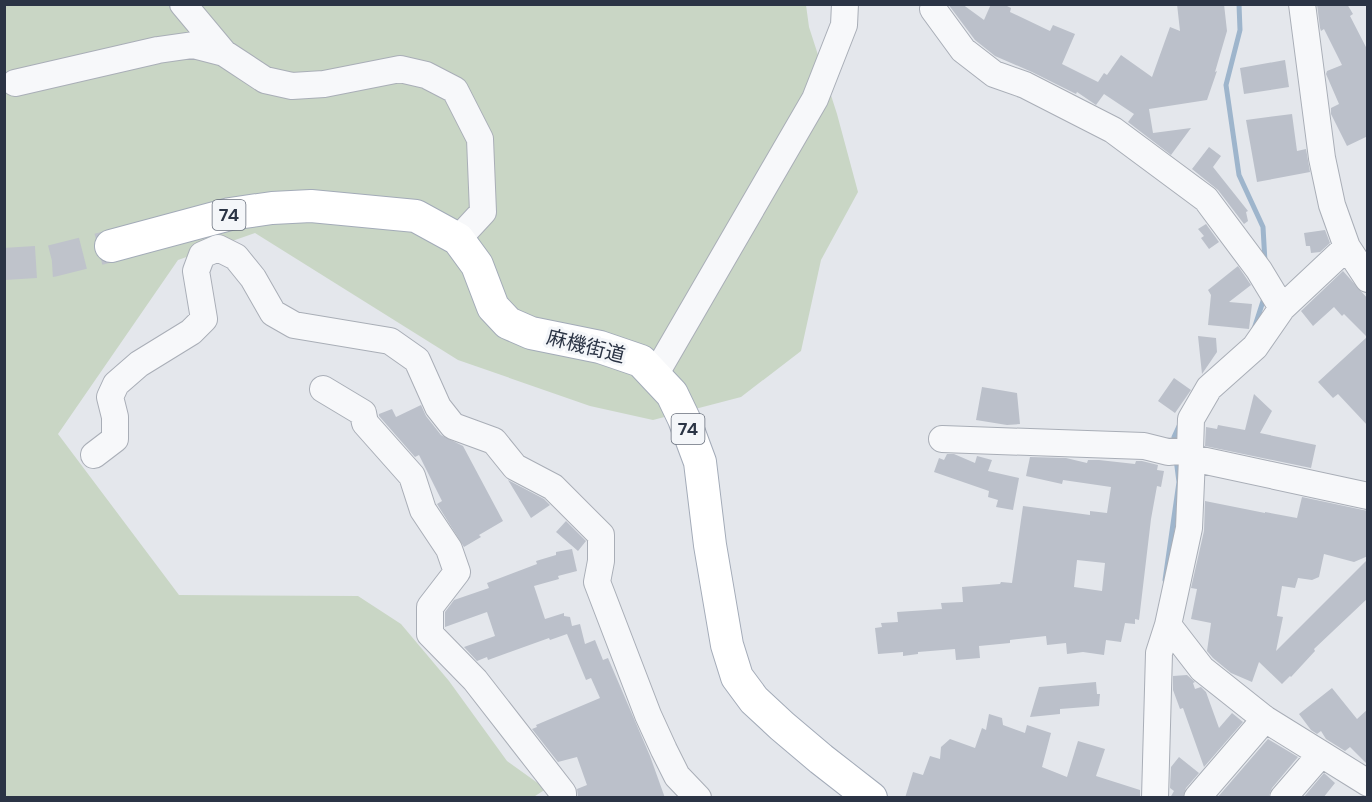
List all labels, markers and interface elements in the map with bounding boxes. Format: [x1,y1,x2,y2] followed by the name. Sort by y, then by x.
[212,200,246,230] road number: 74
[544,324,628,368] street label: 麻機街道
[672,414,704,444] road number: 74

